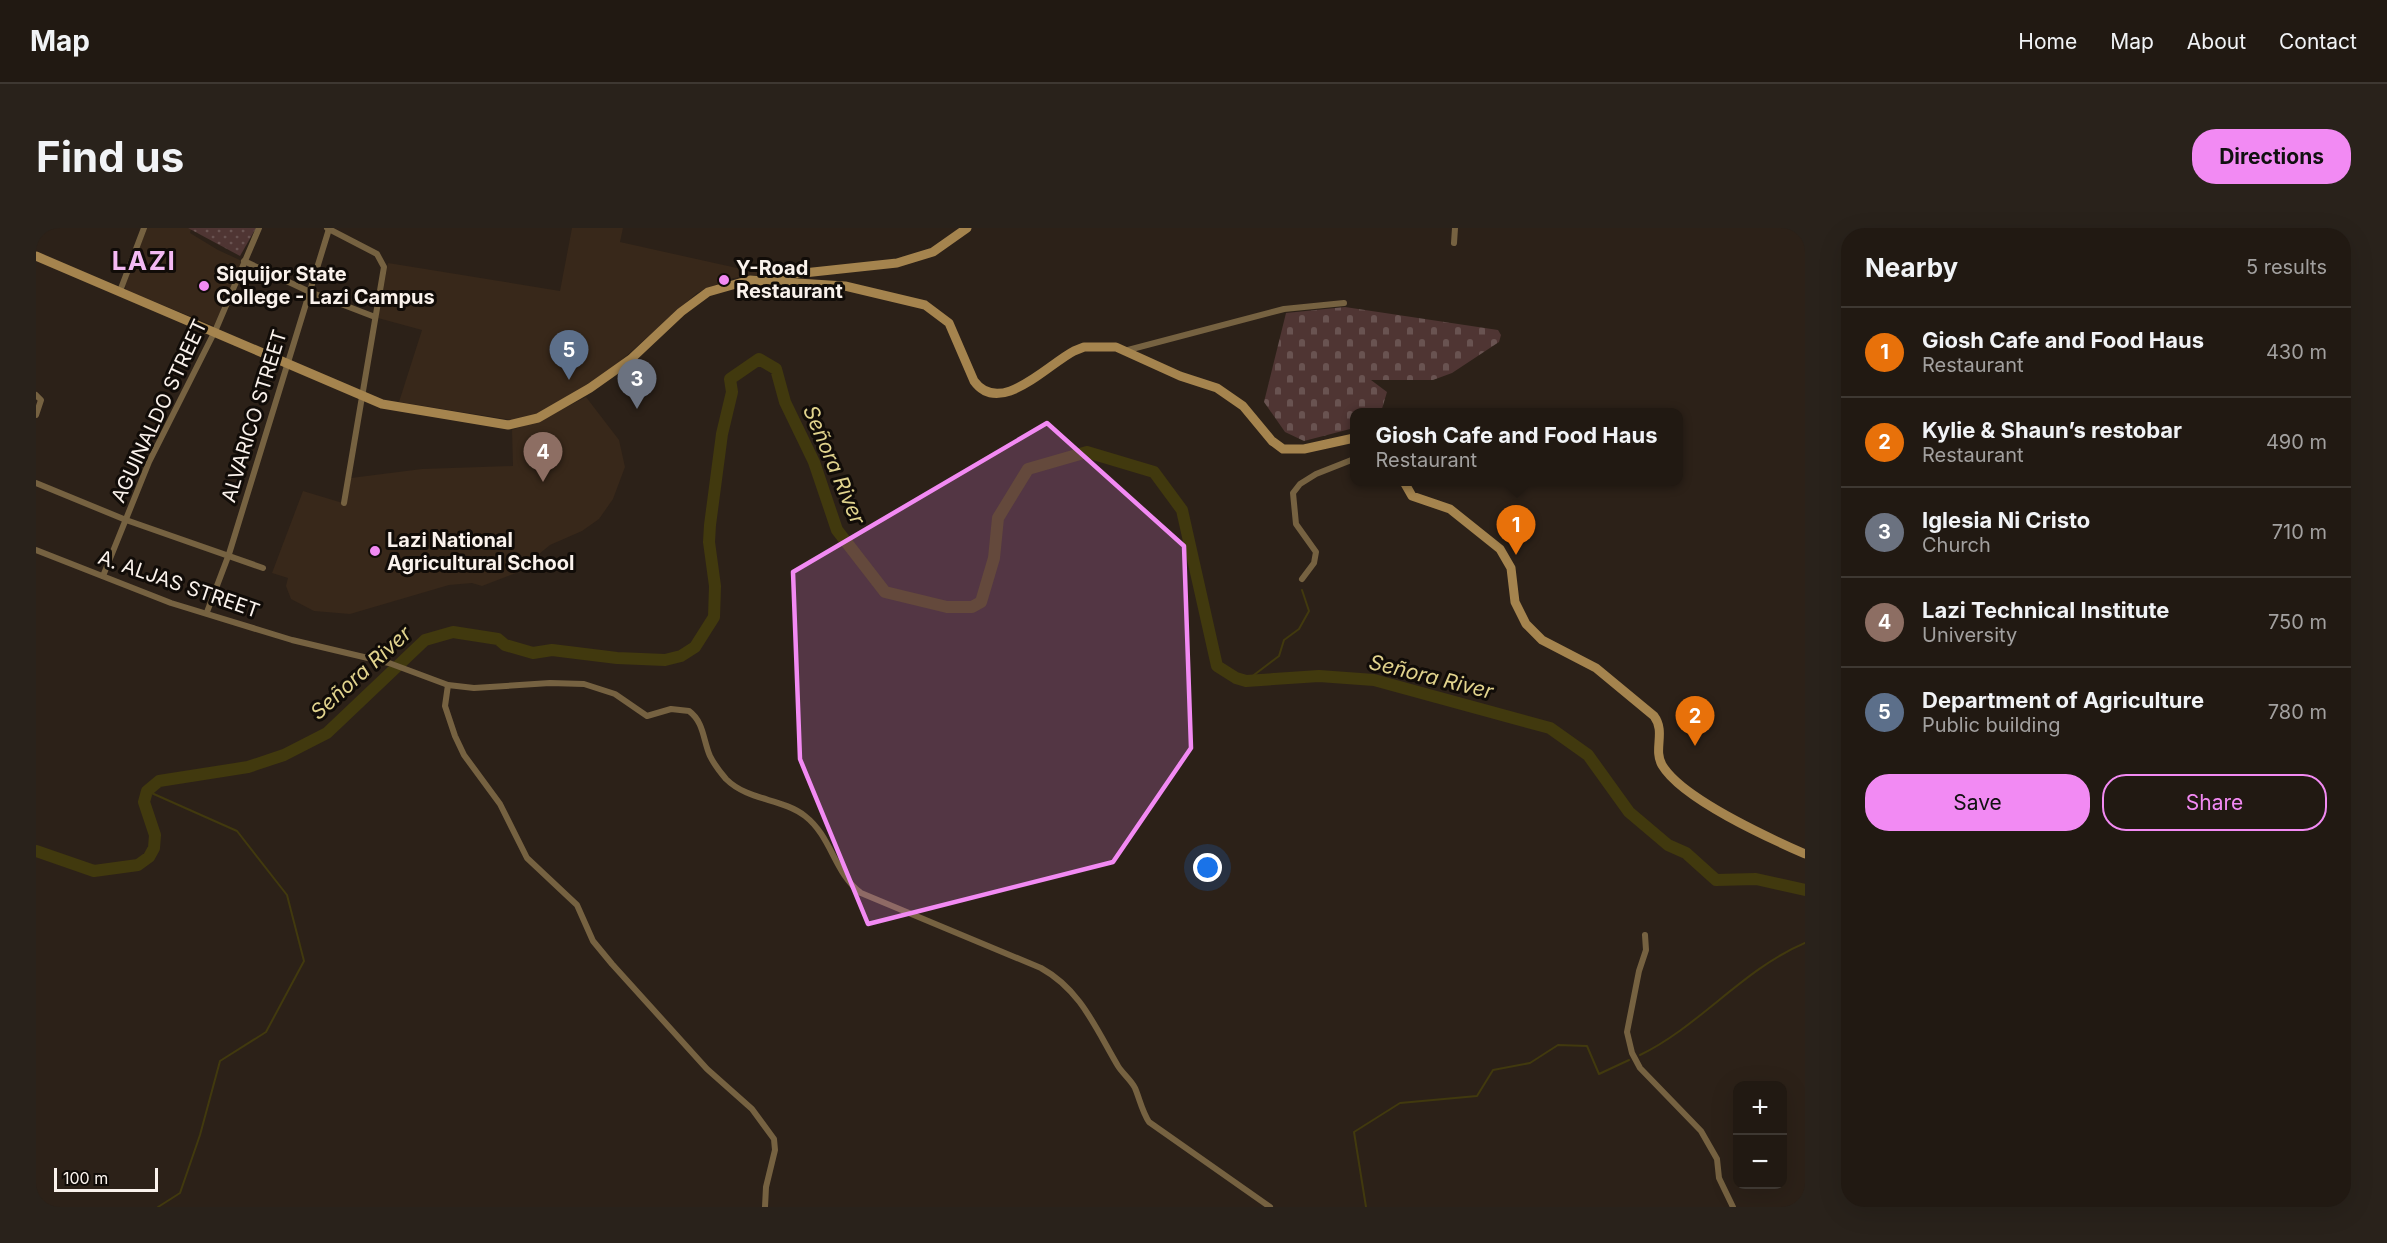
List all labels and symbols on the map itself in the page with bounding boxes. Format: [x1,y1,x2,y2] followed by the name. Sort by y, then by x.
[112,245,176,276] district label: LAZI
[736,256,843,303] place label: Y-Road Restaurant
[216,262,435,309] place label: Siquijor State College - Lazi Campus
[717,273,731,287] marker: Y-Road Restaurant
[197,279,211,293] marker: Siquijor State College - Lazi Campus
[106,316,212,506] street label: AGUINALDO STREET
[216,327,292,505] street label: ALVARICO STREET
[550,330,588,380] pin: 5
[618,360,656,409] pin: 3
[798,401,871,529] water label: Señora River
[524,432,562,482] pin: 4
[1496,506,1536,555] pin: 1
[387,528,574,575] place label: Lazi National Agricultural School
[368,544,382,558] marker: Lazi National Agricultural School
[95,545,263,623] street label: A. ALJAS STREET
[305,620,417,724] water label: Señora River
[1367,649,1497,704] water label: Señora River
[1676,696,1714,746] pin: 2
[1193,853,1222,882] your location
[54,1165,158,1192] scale bar

